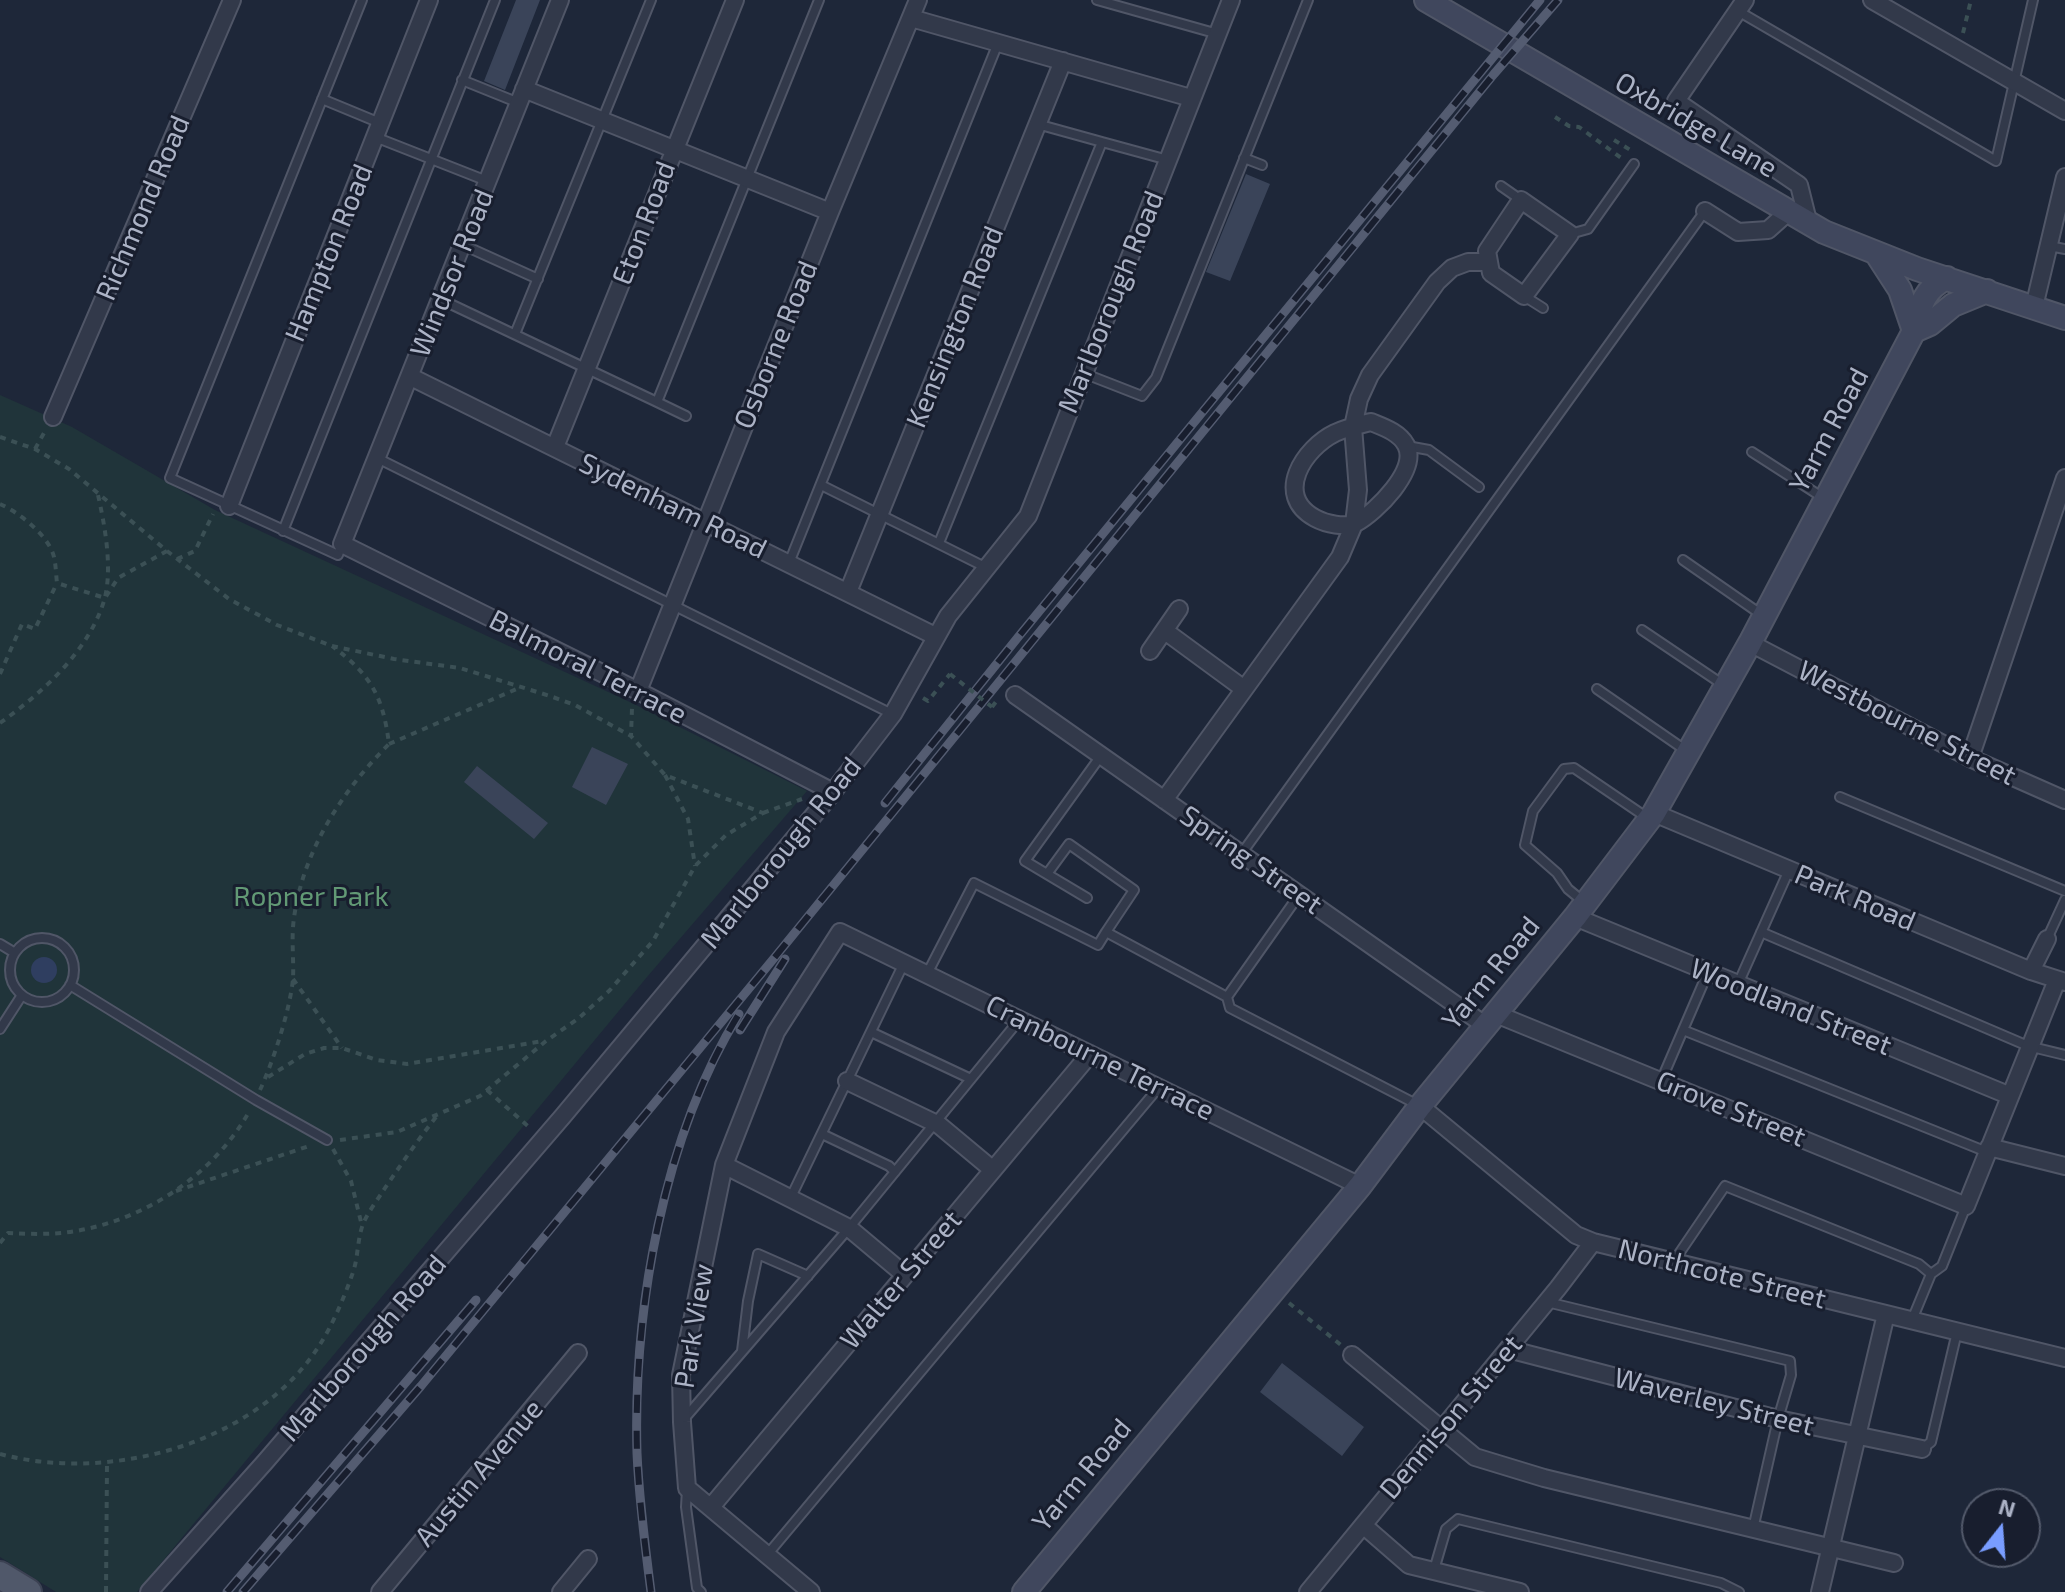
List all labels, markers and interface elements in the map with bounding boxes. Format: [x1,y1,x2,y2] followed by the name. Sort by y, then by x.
[1609,65,1783,185] street label: Oxbridge Lane
[89,110,197,306] street label: Richmond Road
[605,157,683,289] street label: Eton Road
[278,159,380,347] street label: Hampton Road
[403,184,501,362] street label: Windsor Road
[1051,186,1171,418] street label: Marlborough Road
[899,221,1011,433] street label: Kensington Road
[727,256,825,434] street label: Osborne Road
[1782,362,1876,498] street label: Yarm Road
[574,446,772,566] street label: Sydenham Road
[484,603,692,731] street label: Balmoral Terrace
[1792,653,2022,793] street label: Westbourne Street
[693,750,869,956] street label: Marlborough Road
[1173,799,1329,921] street label: Spring Street
[1790,858,1920,938] street label: Park Road
[233,880,389,914] park label: Ropner Park
[1435,909,1547,1037] street label: Yarm Road
[1686,951,1896,1063] street label: Woodland Street
[980,988,1220,1128] street label: Cranbourne Terrace
[1651,1064,1811,1154] street label: Grove Street
[833,1204,969,1356] street label: Walter Street
[1615,1232,1829,1316] street label: Northcote Street
[273,1248,453,1448] street label: Marlborough Road
[668,1261,720,1391] street label: Park View
[1373,1328,1529,1506] street label: Dennison Street
[1611,1361,1817,1443] street label: Waverley Street
[408,1393,550,1553] street label: Austin Avenue
[1025,1412,1139,1538] street label: Yarm Road
[1961,1488,2041,1568] north arrow
[1996,1492,2019,1522] text: N

